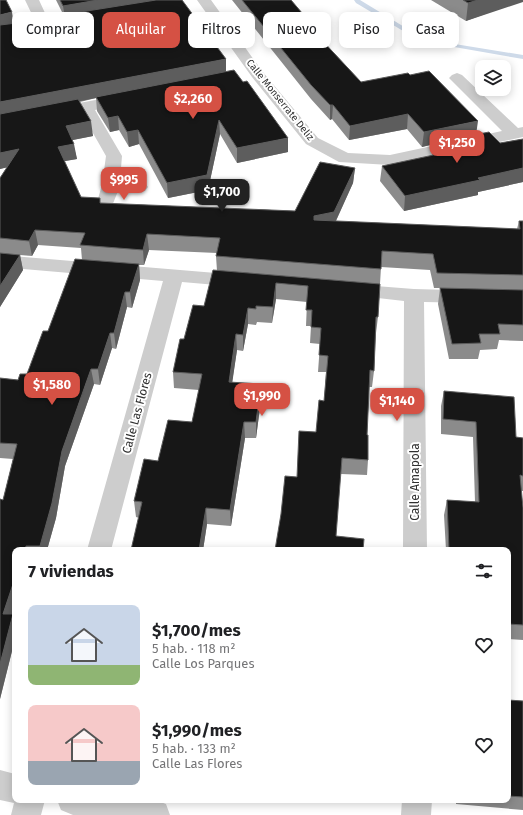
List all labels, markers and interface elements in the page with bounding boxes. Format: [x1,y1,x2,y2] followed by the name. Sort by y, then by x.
[12,12,94,48] chip: Comprar
[102,12,180,48] chip: Alquilar
[188,12,255,48] chip: Filtros
[263,12,331,48] chip: Nuevo
[339,12,394,48] chip: Piso
[402,12,459,48] chip: Casa
[244,57,317,143] street label: Calle Monserrate Deliz
[475,60,511,96] map controls
[475,60,511,96] button: layers
[160,86,226,120] pin: $2,260
[174,91,212,106] text: $2,260
[424,130,490,164] pin: $1,250
[438,135,476,150] text: $1,250
[100,167,148,201] pin: $995
[110,172,138,187] text: $995
[189,179,255,213] pin: $1,700
[204,184,240,199] text: $1,700
[119,371,155,455] street label: Calle Las Flores
[19,372,85,406] pin: $1,580
[33,377,71,392] text: $1,580
[229,383,295,417] pin: $1,990
[243,388,281,403] text: $1,990
[364,388,430,422] pin: $1,140
[379,393,415,408] text: $1,140
[408,443,422,521] street label: Calle Amapola
[473,560,495,582] icon: filters
[28,561,114,582] text: 7 viviendas
[152,620,241,641] text: $1,700/mes
[60,621,108,669] icon: home
[473,634,495,656] icon: heart
[152,641,235,656] text: 5 hab. · 118 m²
[152,656,254,671] text: Calle Los Parques
[152,720,242,741] text: $1,990/mes
[60,721,108,769] icon: home
[473,734,495,756] icon: heart
[152,741,236,756] text: 5 hab. · 133 m²
[152,756,242,771] text: Calle Las Flores

